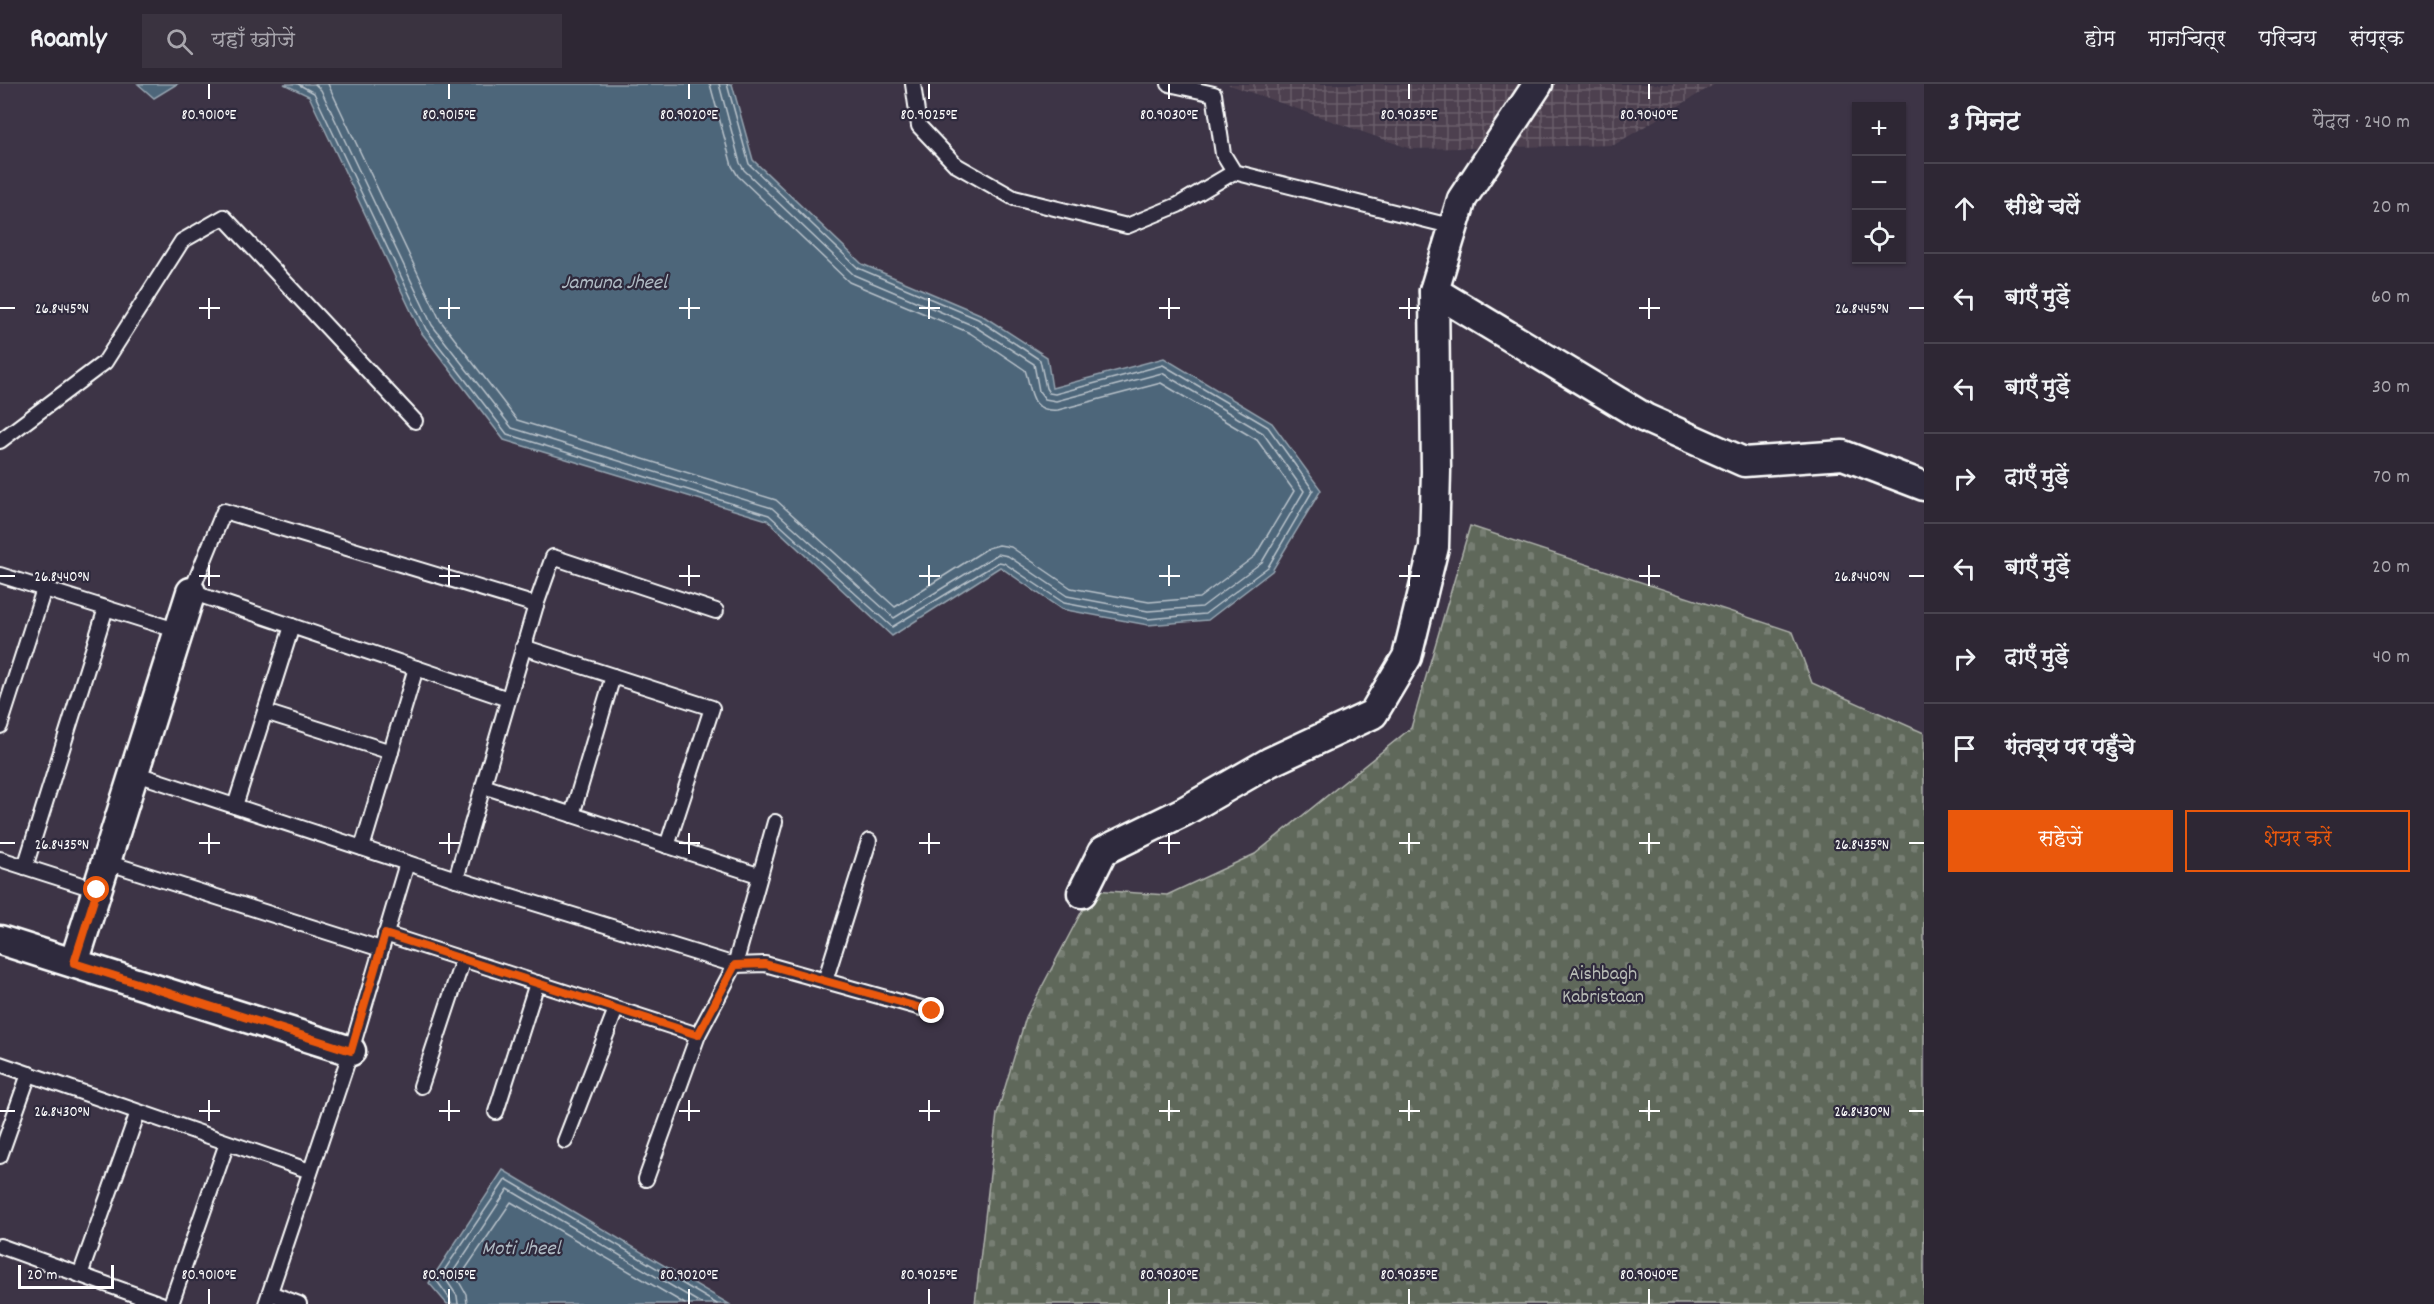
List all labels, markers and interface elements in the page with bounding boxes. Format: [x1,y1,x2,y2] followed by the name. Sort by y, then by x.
[142,14,562,68] search box
[30,21,106,61] text: Roamly
[163,25,196,58] icon: search
[211,26,295,57] text: यहाँ खोजें
[2084,26,2115,56] text: होम
[2148,26,2226,56] text: मानचित्र
[2259,26,2316,56] text: परिचय
[2349,26,2404,56] text: संपर्क
[1852,102,1906,264] map controls
[1852,102,1906,156] button: +
[182,105,237,127] text: 80.9010°E
[422,105,476,127] text: 80.9015°E
[660,105,718,127] text: 80.9020°E
[901,105,958,127] text: 80.9025°E
[1140,105,1198,127] text: 80.9030°E
[1381,105,1438,127] text: 80.9035°E
[1620,105,1678,127] text: 80.9040°E
[1948,105,2020,142] text: 3 मिनट
[2313,109,2410,137] text: पैदल · 240 m
[1852,156,1906,210] button: −
[1948,192,1981,225] icon: ahead
[2005,193,2080,224] text: सीधे चलें
[2372,194,2410,222] text: 20 m
[1852,210,1906,264] button: locate
[561,269,669,299] water label: Jamuna Jheel
[1948,282,1981,315] icon: left
[2005,283,2070,314] text: बाएँ मुड़ें
[2371,284,2410,312] text: 60 m
[35,299,89,321] text: 26.8445°N
[1835,299,1889,321] text: 26.8445°N
[1948,372,1981,405] icon: left
[2005,373,2070,404] text: बाएँ मुड़ें
[2372,374,2410,402] text: 30 m
[1948,462,1981,495] icon: right
[2005,463,2069,494] text: दाएँ मुड़ें
[2373,464,2410,492] text: 70 m
[1948,552,1981,585] icon: left
[2005,553,2070,584] text: बाएँ मुड़ें
[2372,554,2410,582] text: 20 m
[34,567,90,589] text: 26.8440°N
[1834,567,1890,589] text: 26.8440°N
[1948,642,1981,675] icon: right
[2005,643,2069,674] text: दाएँ मुड़ें
[2372,644,2410,672] text: 40 m
[1948,732,1981,765] icon: arrive
[2005,733,2135,764] text: गंतव्य पर पहुँचे
[1948,810,2173,872] button: सहेजें
[2185,810,2410,872] button: शेयर करें
[35,835,89,857] text: 26.8435°N
[1835,835,1889,857] text: 26.8435°N
[83,876,109,902] route start
[1562,961,1644,1012] park label: Aishbagh Kabristaan
[918,997,944,1023] route end
[34,1102,90,1124] text: 26.8430°N
[1834,1102,1890,1124] text: 26.8430°N
[482,1235,562,1265] water label: Moti Jheel
[18,1262,114,1290] scale bar
[27,1264,57,1287] text: 20 m
[182,1265,237,1287] text: 80.9010°E
[422,1265,476,1287] text: 80.9015°E
[660,1265,718,1287] text: 80.9020°E
[901,1265,958,1287] text: 80.9025°E
[1140,1265,1198,1287] text: 80.9030°E
[1381,1265,1438,1287] text: 80.9035°E
[1620,1265,1678,1287] text: 80.9040°E

